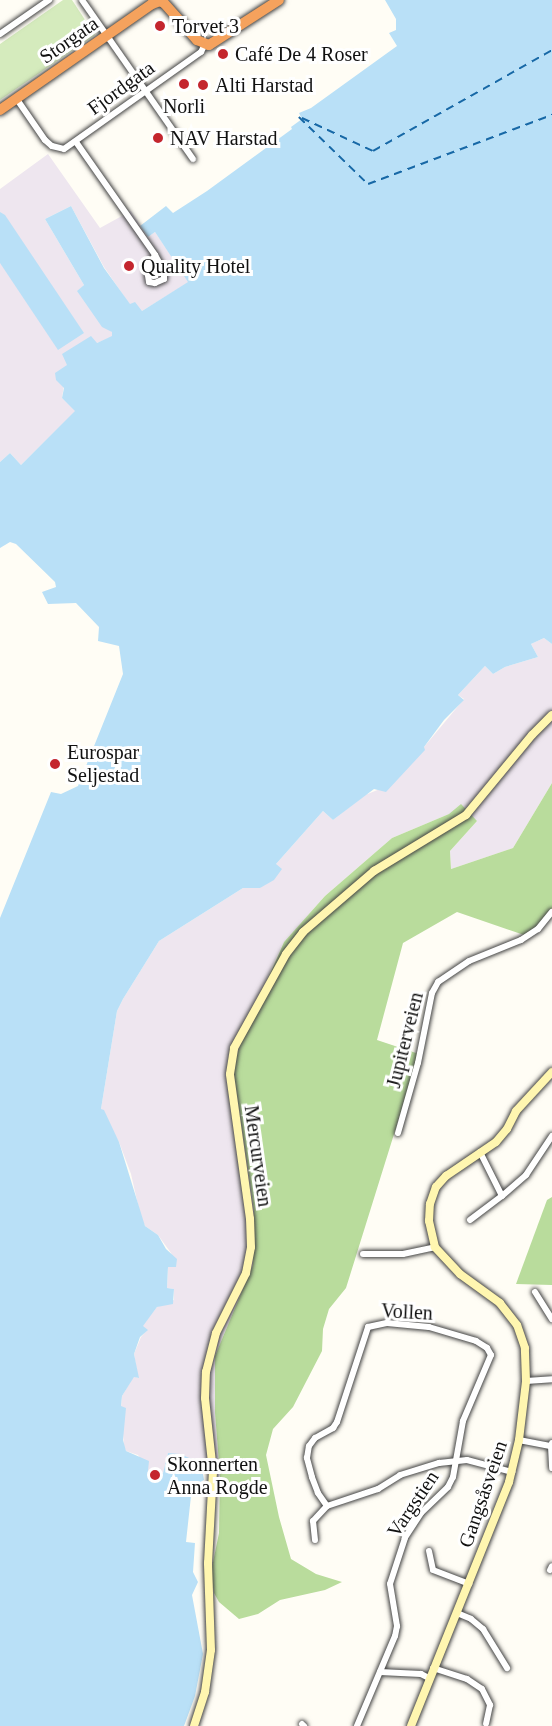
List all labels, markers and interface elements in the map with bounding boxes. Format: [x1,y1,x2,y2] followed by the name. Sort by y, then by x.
[35,11,103,69] street label: Storgata
[172,14,239,38] place label: Torvet 3
[153,19,167,33] marker: Torvet 3
[235,42,368,66] place label: Café De 4 Roser
[216,47,230,61] marker: Café De 4 Roser
[83,56,159,120] street label: Fjordgata
[215,73,313,97] place label: Alti Harstad
[177,77,191,91] marker: Norli
[196,78,210,92] marker: Alti Harstad
[163,94,205,118] place label: Norli
[170,126,278,150] place label: NAV Harstad
[151,131,165,145] marker: NAV Harstad
[141,254,250,278] place label: Quality Hotel
[122,259,136,273] marker: Quality Hotel
[67,740,139,787] place label: Eurospar Seljestad
[48,757,62,771] marker: Eurospar Seljestad
[382,990,428,1090] street label: Jupiterveien
[239,1104,277,1208] street label: Mercurveien
[380,1299,434,1325] street label: Vollen
[454,1438,512,1550] street label: Gangsåsveien
[167,1452,268,1499] place label: Skonnerten Anna Rogde
[382,1466,444,1542] street label: Vargstien
[148,1468,162,1482] marker: Skonnerten Anna Rogde

